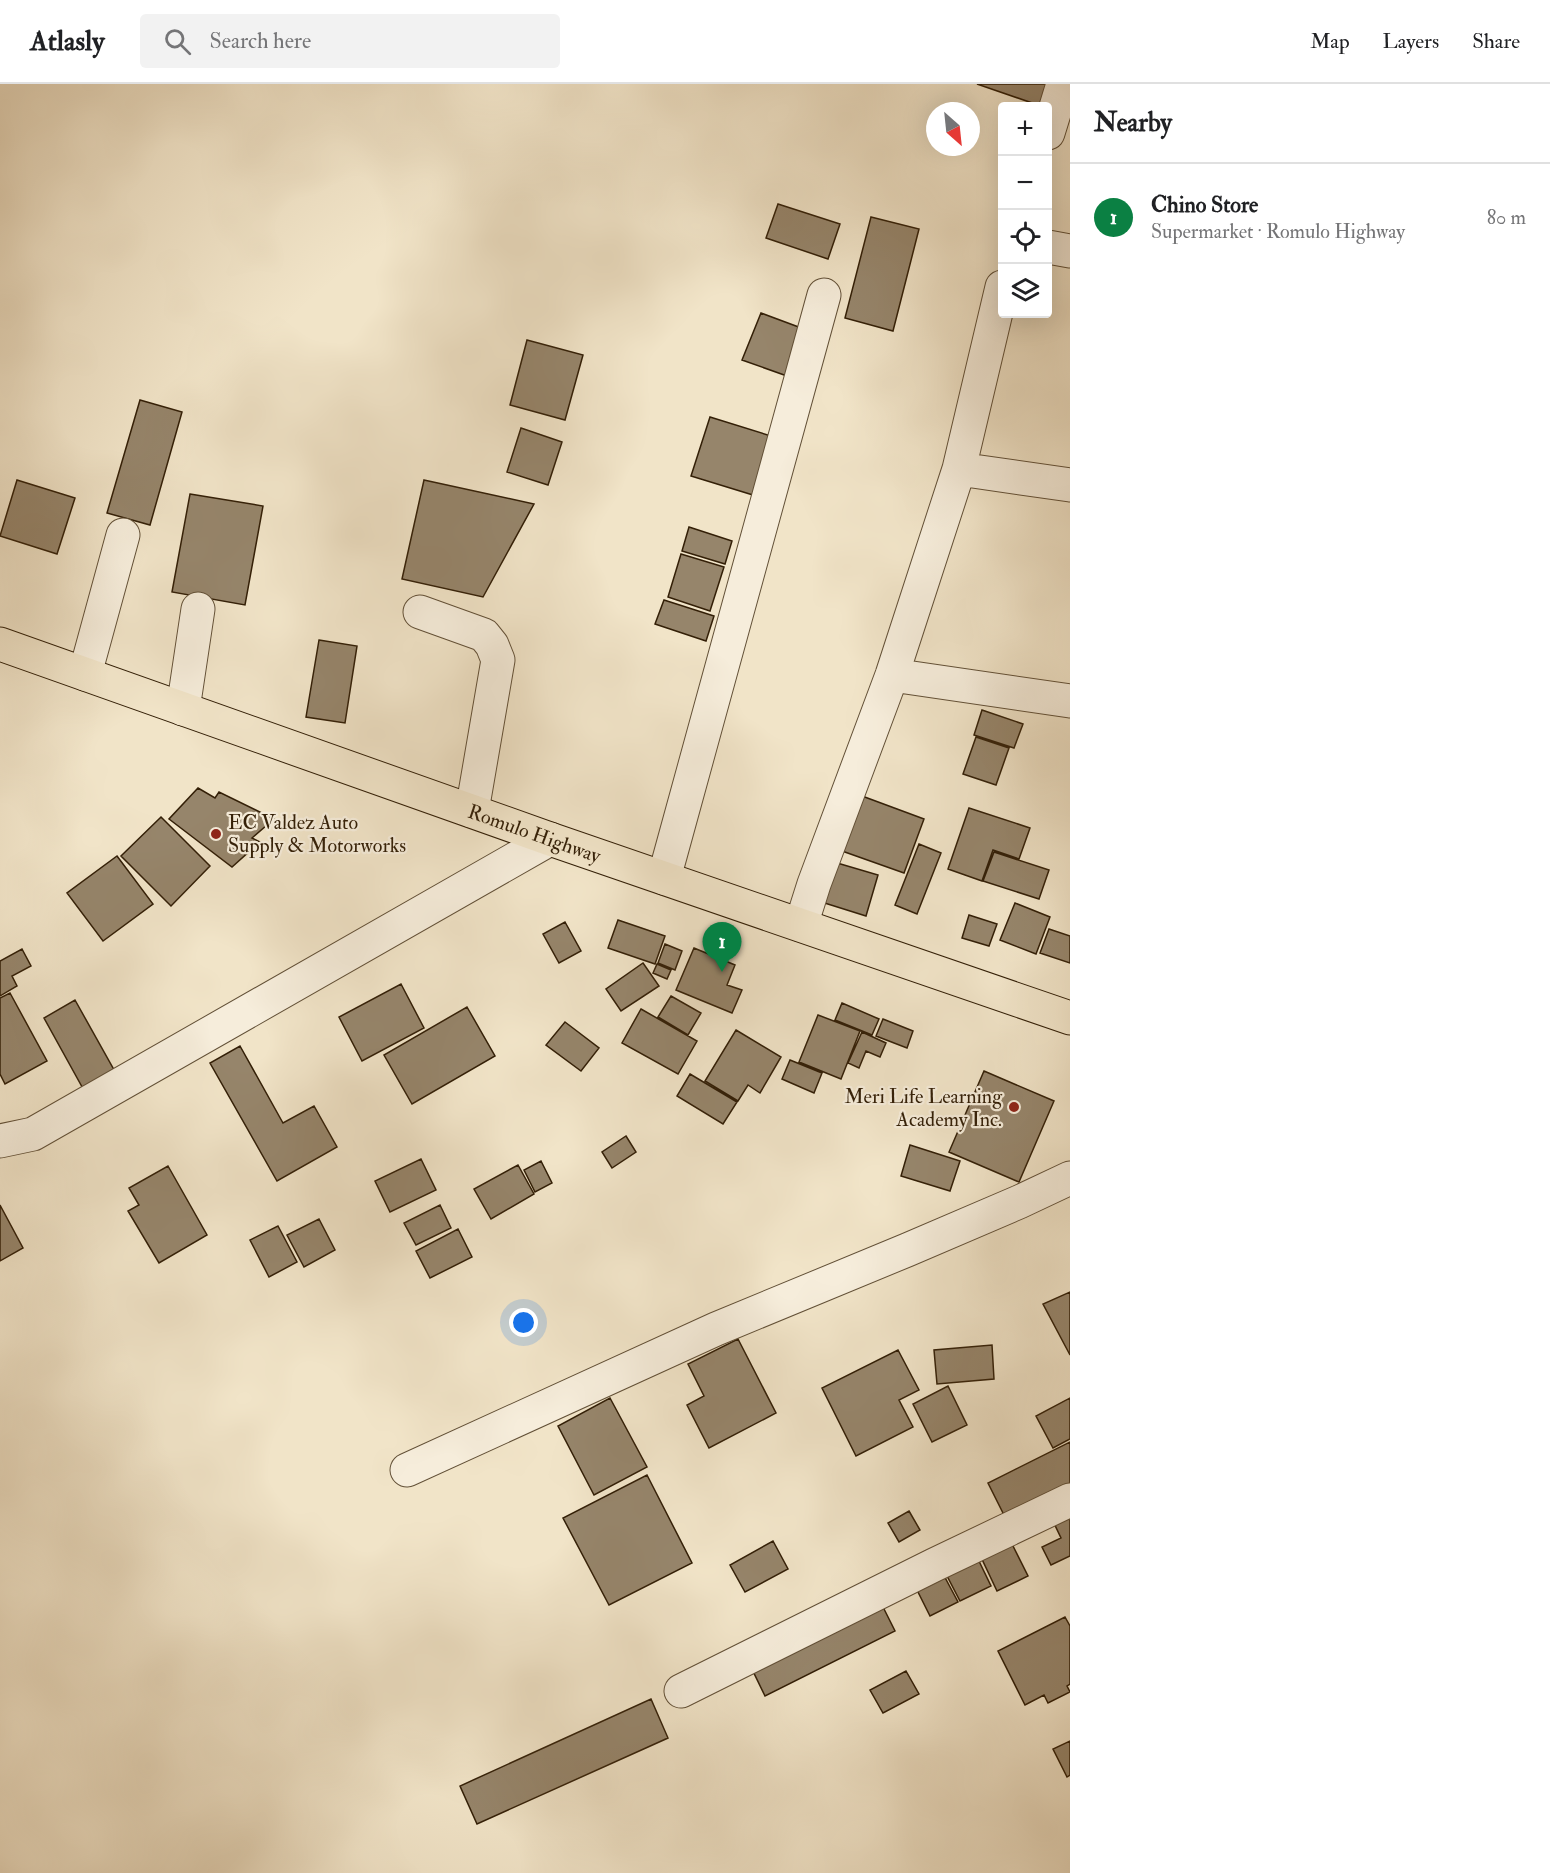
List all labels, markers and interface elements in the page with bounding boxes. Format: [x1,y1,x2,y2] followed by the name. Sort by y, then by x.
[140,14,560,68] search box
[30,24,104,59] text: Atlasly
[161,25,194,58] icon: search
[209,27,311,55] text: Search here
[1310,28,1350,55] text: Map
[1383,28,1439,55] text: Layers
[1472,28,1520,55] text: Share
[926,102,980,156] north arrow
[998,102,1052,318] map controls
[998,102,1052,156] button: +
[1094,107,1172,139] text: Nearby
[998,156,1052,210] button: −
[1151,191,1258,219] text: Chino Store
[1110,205,1117,230] text: 1
[1487,205,1526,230] text: 80 m
[998,210,1052,264] button: locate
[1151,219,1405,244] text: Supermarket · Romulo Highway
[998,264,1052,318] button: layers
[465,798,605,868] street label: Romulo Highway
[228,810,406,859] place label: EC Valdez Auto Supply & Motorworks
[209,827,223,841] marker: EC Valdez Auto Supply & Motorworks
[702,922,742,972] pin: 1
[845,1084,1003,1132] place label: Meri Life Learning Academy Inc.
[1007,1100,1021,1114] marker: Meri Life Learning Academy Inc.
[509,1308,538,1337] your location

